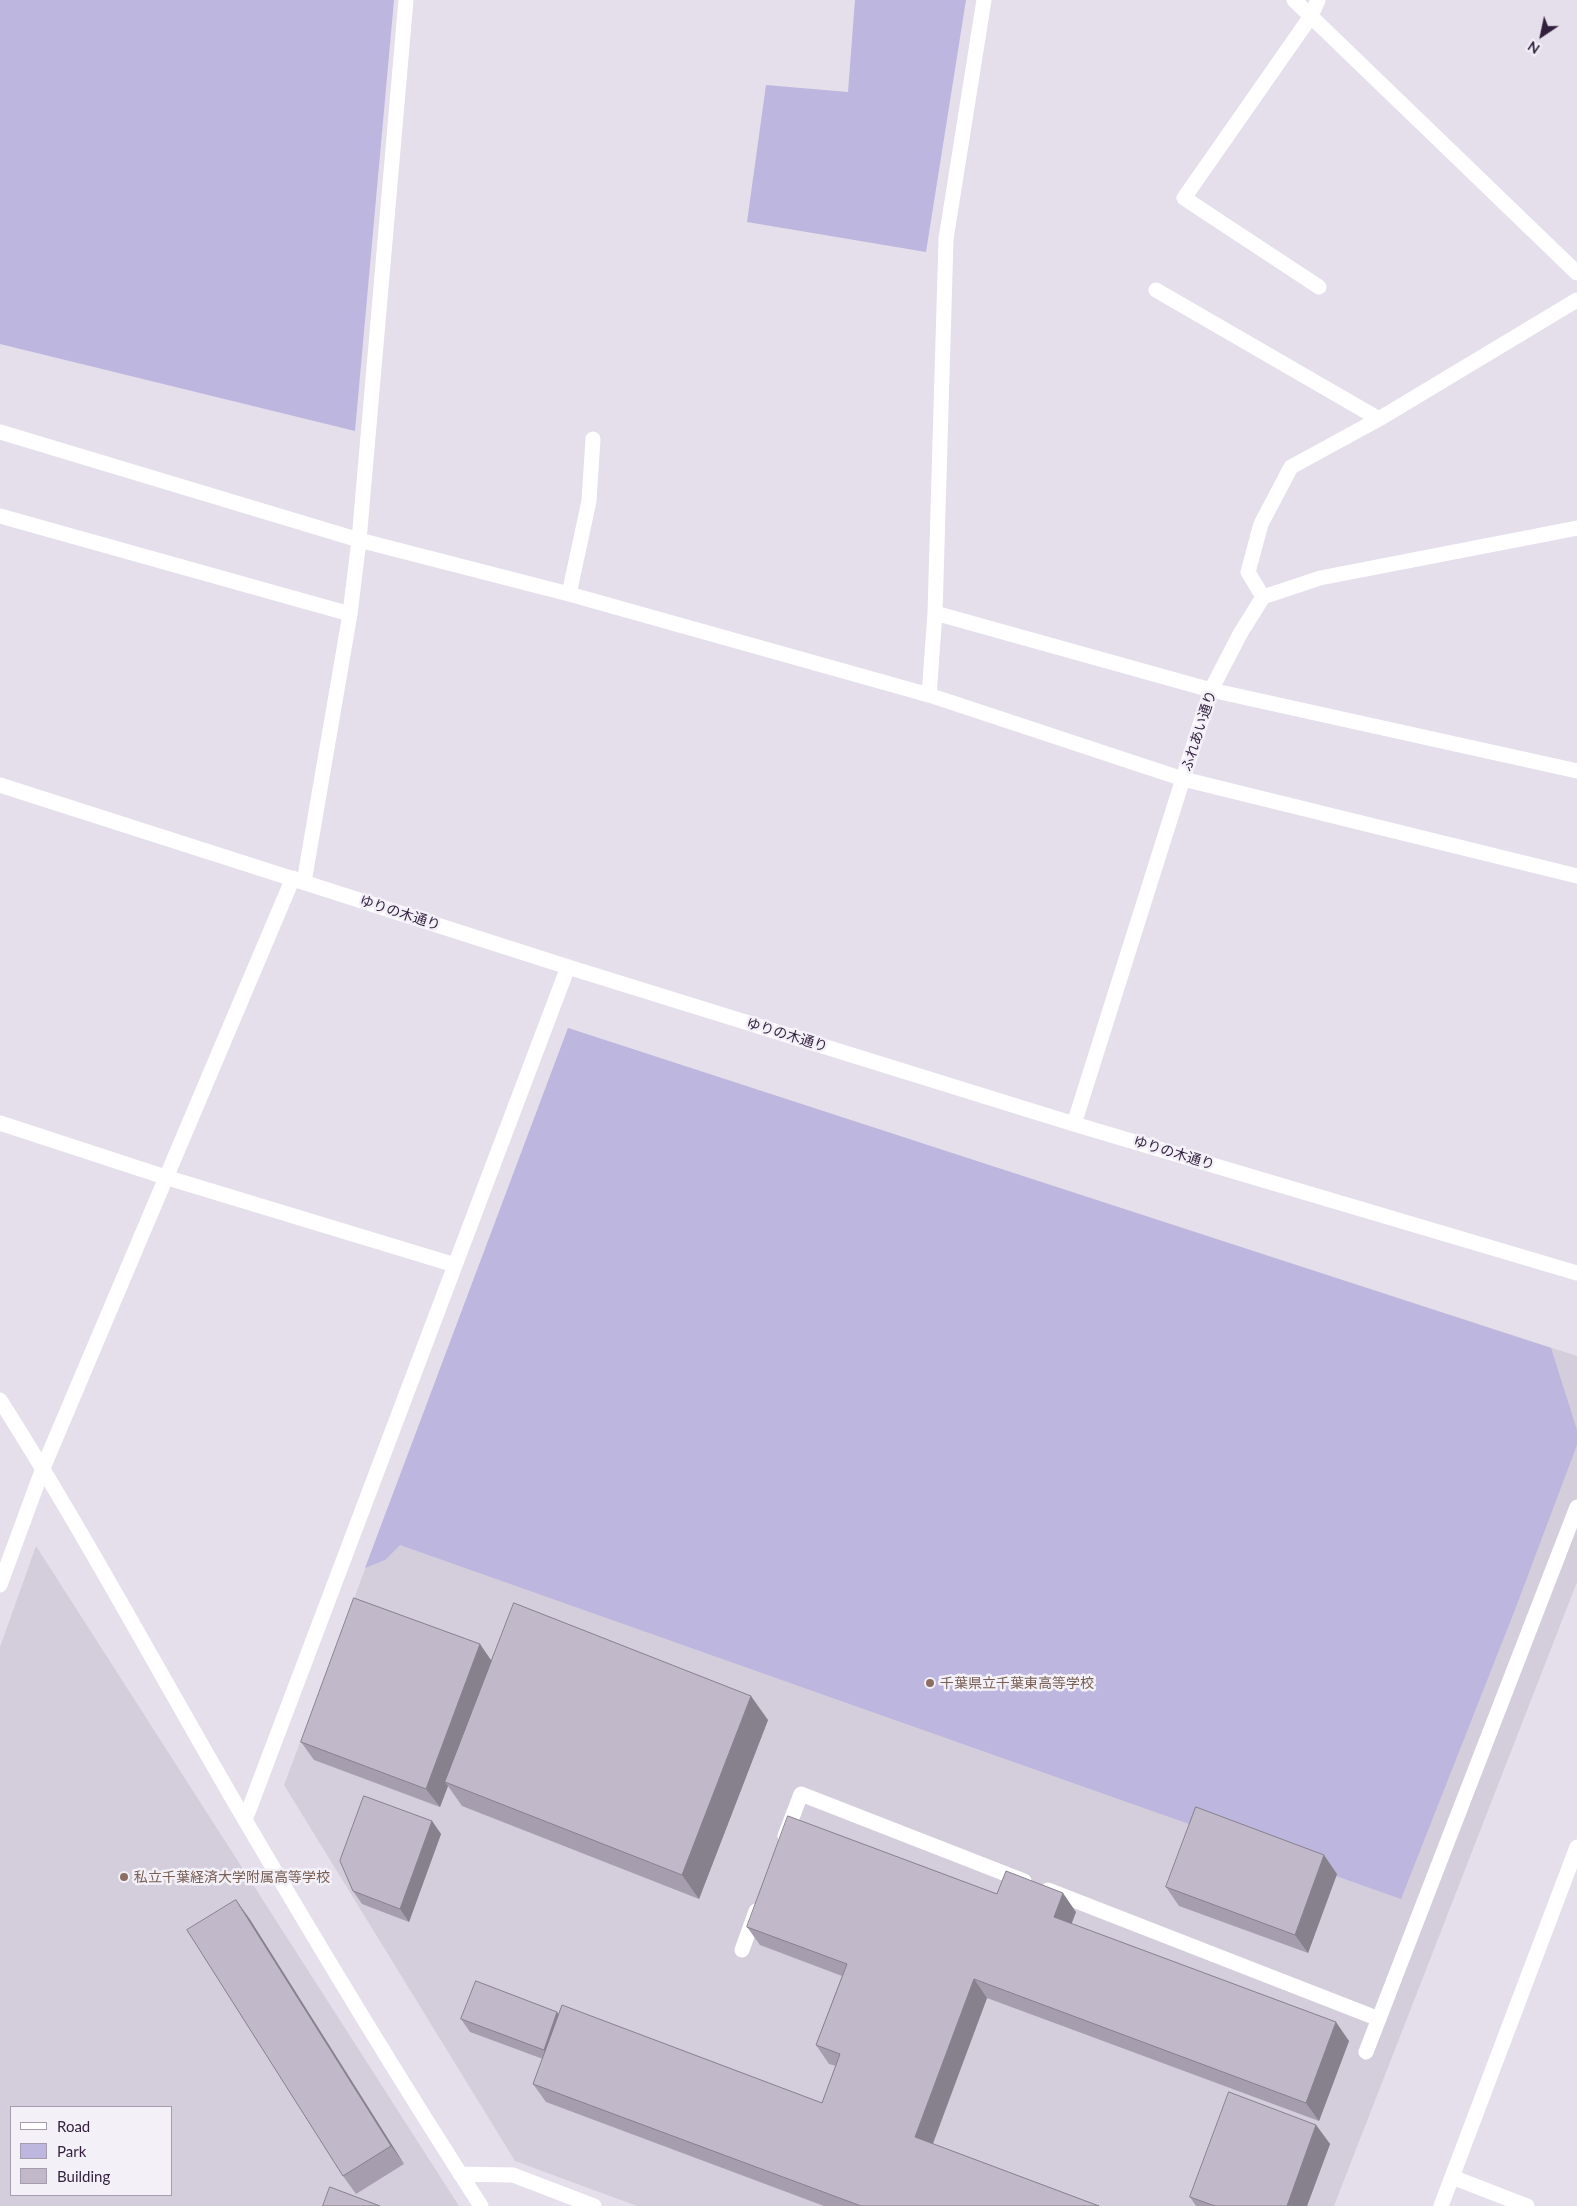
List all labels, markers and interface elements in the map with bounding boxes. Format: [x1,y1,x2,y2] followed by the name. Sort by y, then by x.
[1517,10,1567,60] north arrow
[1524,38,1543,58] text: N
[1178,688,1220,774] street label: ふれあい通り
[357,892,443,934] street label: ゆりの木通り
[744,1015,830,1055] street label: ゆりの木通り
[1131,1133,1217,1173] street label: ゆりの木通り
[940,1675,1094,1691] place label: 千葉県立千葉東高等学校
[924,1677,936,1689] marker: 千葉県立千葉東高等学校
[134,1869,330,1885] place label: 私立千葉経済大学附属高等学校
[118,1871,130,1883] marker: 私立千葉経済大学附属高等学校
[10,2106,172,2196] legend
[57,2117,90,2135] text: Road
[57,2142,86,2160] text: Park
[57,2167,110,2185] text: Building

